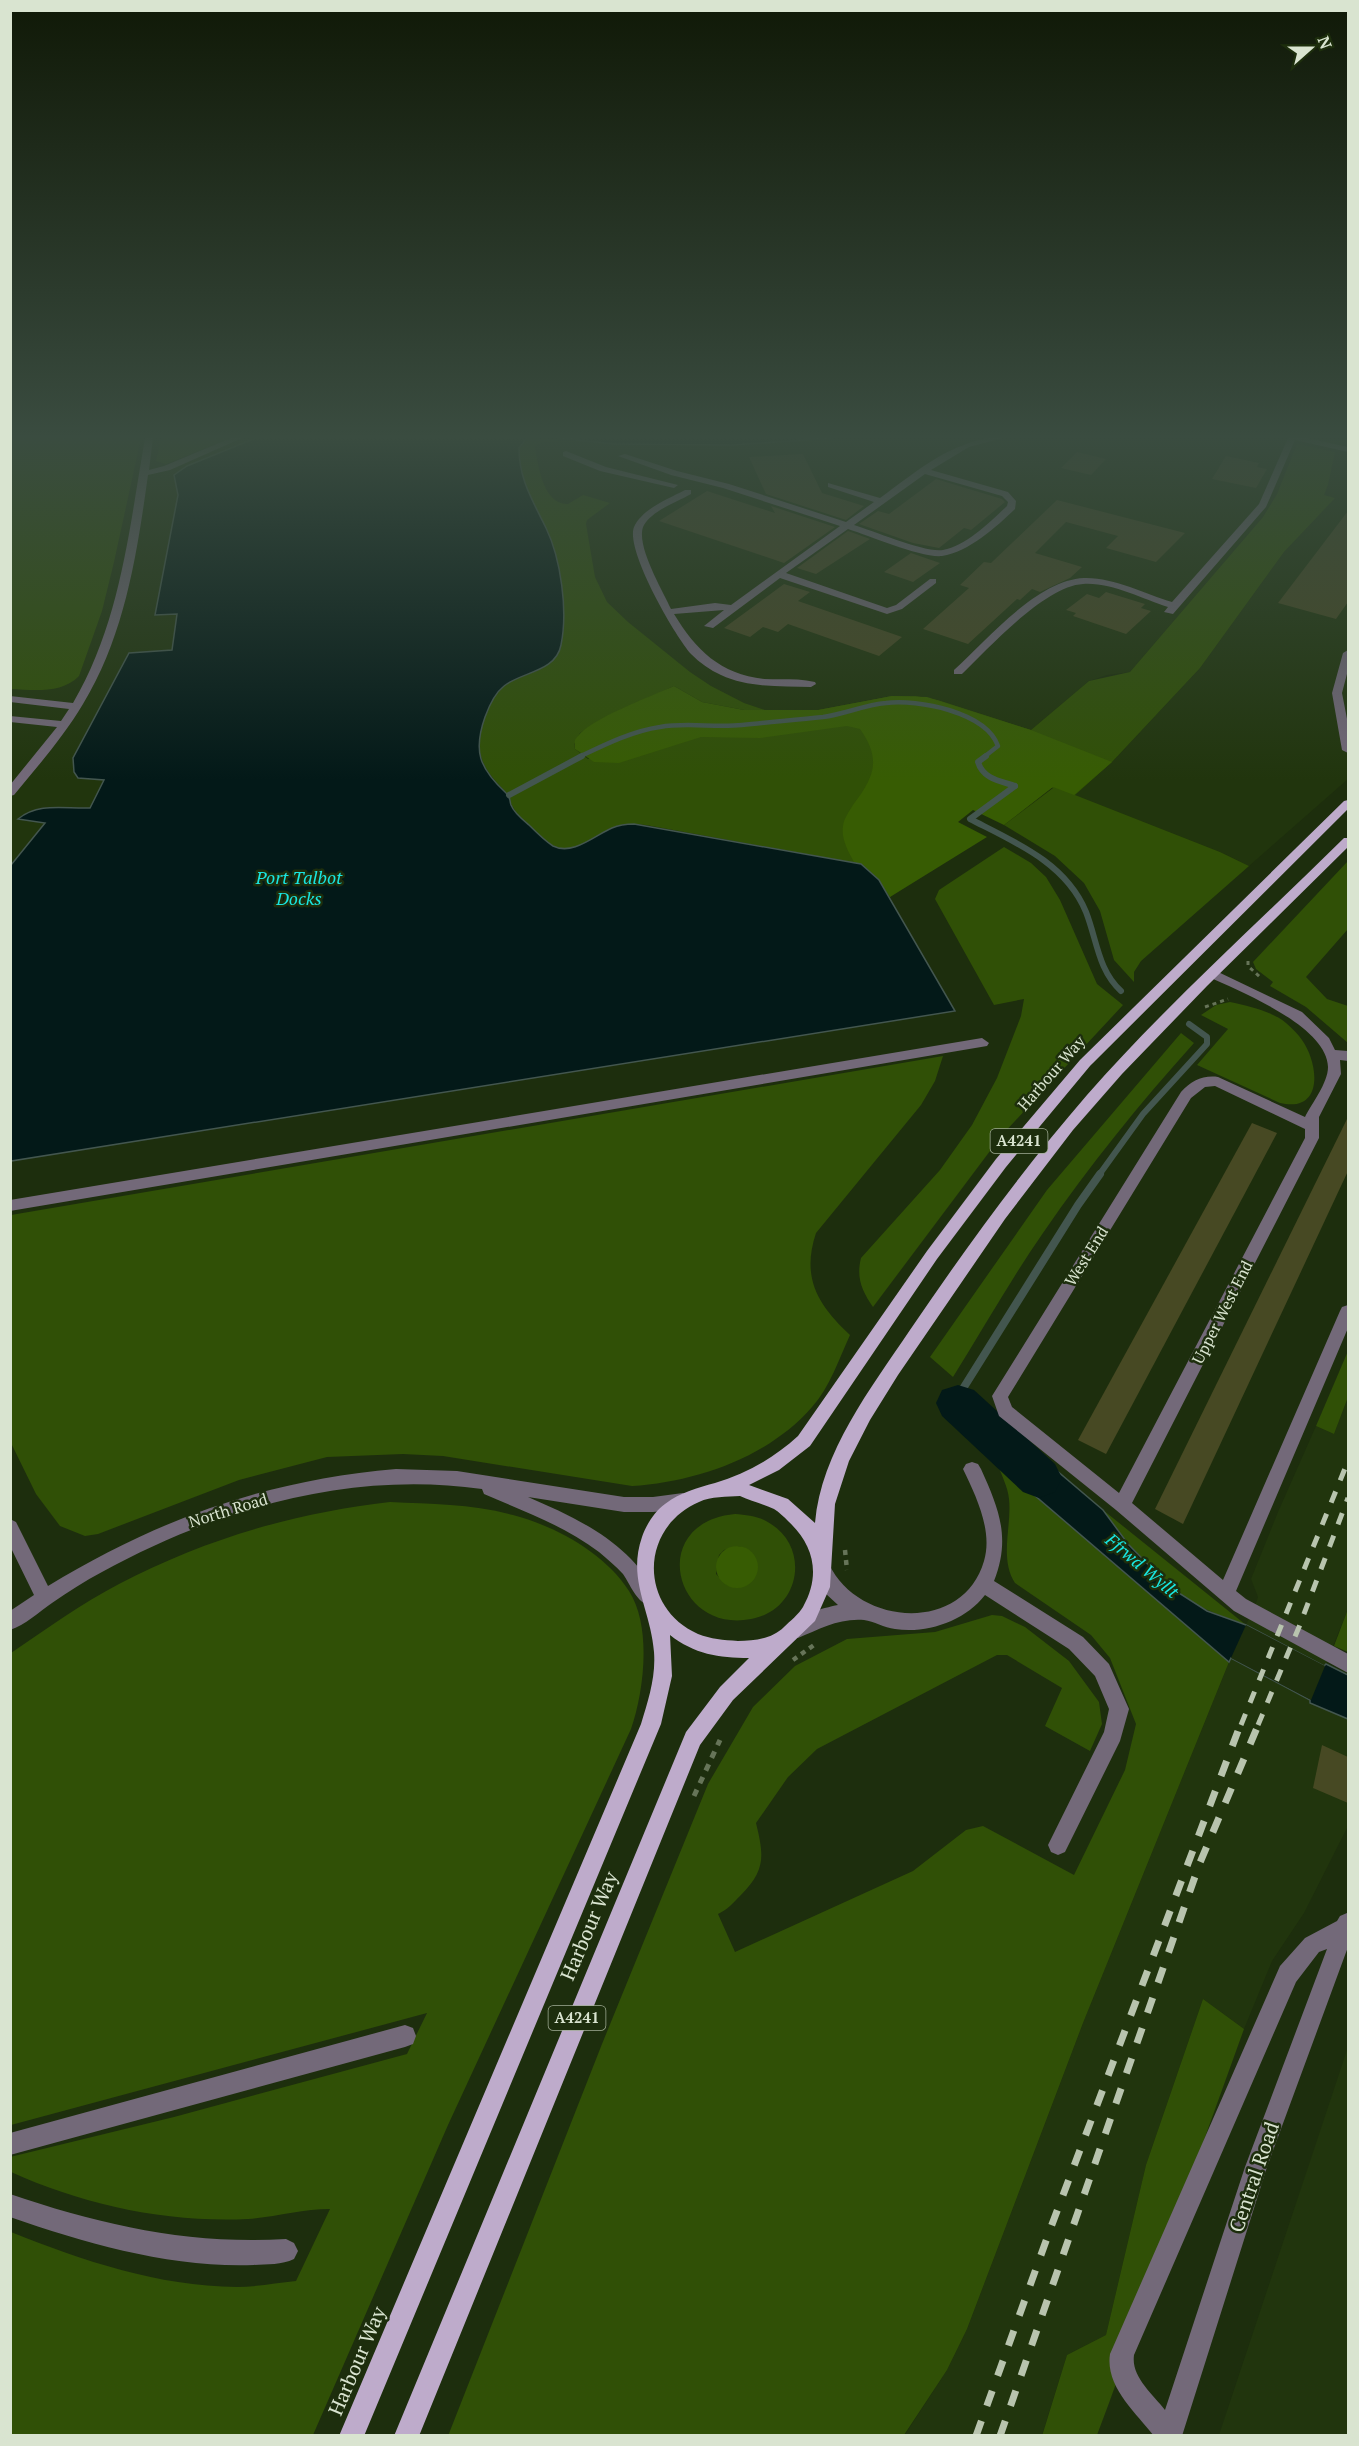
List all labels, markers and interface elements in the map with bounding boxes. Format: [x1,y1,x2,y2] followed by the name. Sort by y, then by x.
[1281,18,1341,78] north arrow
[1313,33,1337,52] text: N
[255,865,343,910] water label: Port Talbot Docks
[1012,1030,1090,1115] street label: Harbour Way
[990,1129,1048,1153] road number: A4241
[1059,1222,1113,1290] street label: West End
[1186,1256,1258,1367] street label: Upper West End
[186,1488,270,1532] street label: North Road
[1100,1527,1185,1604] water label: Ffrwd Wyllt
[553,1866,624,1984] street label: Harbour Way
[548,2006,606,2030] road number: A4241
[1222,2118,1285,2236] street label: Central Road
[321,2301,392,2419] street label: Harbour Way

